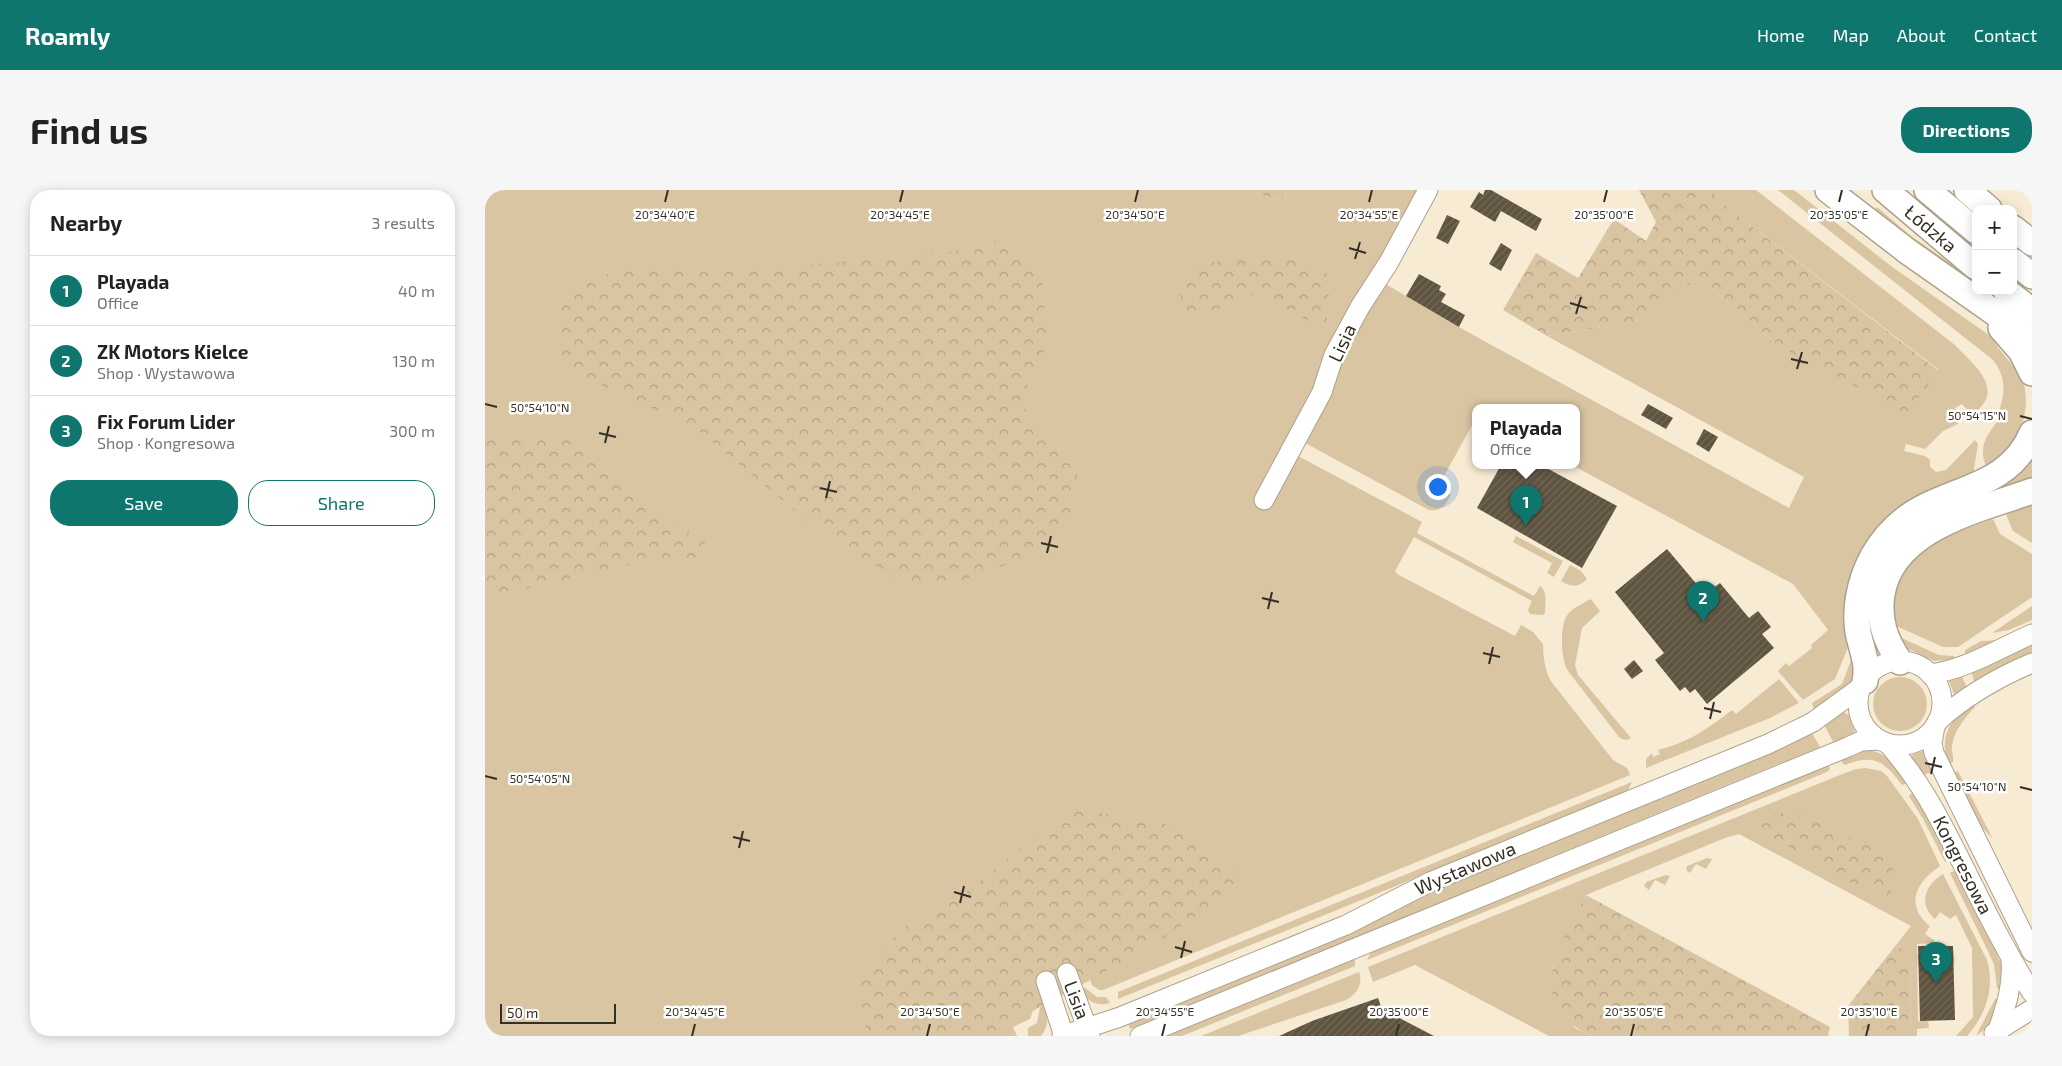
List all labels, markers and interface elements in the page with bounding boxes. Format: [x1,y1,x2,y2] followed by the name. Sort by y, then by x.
[25,21,110,50] text: Roamly
[1757,24,1805,46] text: Home
[1833,24,1869,46] text: Map
[1897,24,1946,46] text: About
[1974,24,2037,46] text: Contact
[1901,107,2032,153] button: Directions
[30,109,148,151] text: Find us
[1900,200,1962,257] street label: Łódzka
[1972,205,2017,295] map controls
[1972,205,2017,250] button: +
[635,207,695,221] text: 20°34'40"E
[870,207,930,221] text: 20°34'45"E
[1105,207,1165,221] text: 20°34'50"E
[1340,207,1399,221] text: 20°34'55"E
[1574,207,1634,221] text: 20°35'00"E
[1810,207,1869,221] text: 20°35'05"E
[50,210,122,235] text: Nearby
[372,213,435,232] text: 3 results
[1972,250,2017,295] button: −
[97,270,169,293] text: Playada
[63,281,69,300] text: 1
[398,281,435,300] text: 40 m
[97,293,139,312] text: Office
[1323,320,1360,365] street label: Lisia
[97,340,248,363] text: ZK Motors Kielce
[61,351,71,370] text: 2
[393,351,435,370] text: 130 m
[97,363,235,382] text: Shop · Wystawowa
[510,400,570,414] text: 50°54'10"N
[1472,404,1580,469] popup
[1948,408,2006,422] text: 50°54'15"N
[97,410,235,433] text: Fix Forum Lider
[1490,416,1562,439] text: Playada
[61,421,71,440] text: 3
[389,421,435,440] text: 300 m
[97,433,235,452] text: Shop · Kongresowa
[1490,439,1532,458] text: Office
[1425,474,1451,500] your location
[50,480,238,526] button: Save
[248,480,435,526] button: Share
[1510,485,1542,526] pin: 1
[1687,581,1719,622] pin: 2
[510,771,570,785] text: 50°54'05"N
[1947,779,2007,793] text: 50°54'10"N
[1929,812,1998,918] street label: Kongresowa
[1411,836,1519,899] street label: Wystawowa
[1920,942,1952,983] pin: 3
[1060,977,1095,1022] street label: Lisia
[500,1001,616,1024] scale bar
[507,1004,538,1021] text: 50 m
[665,1004,725,1018] text: 20°34'45"E
[900,1004,960,1018] text: 20°34'50"E
[1136,1004,1195,1018] text: 20°34'55"E
[1369,1004,1429,1018] text: 20°35'00"E
[1605,1004,1664,1018] text: 20°35'05"E
[1841,1004,1898,1018] text: 20°35'10"E

